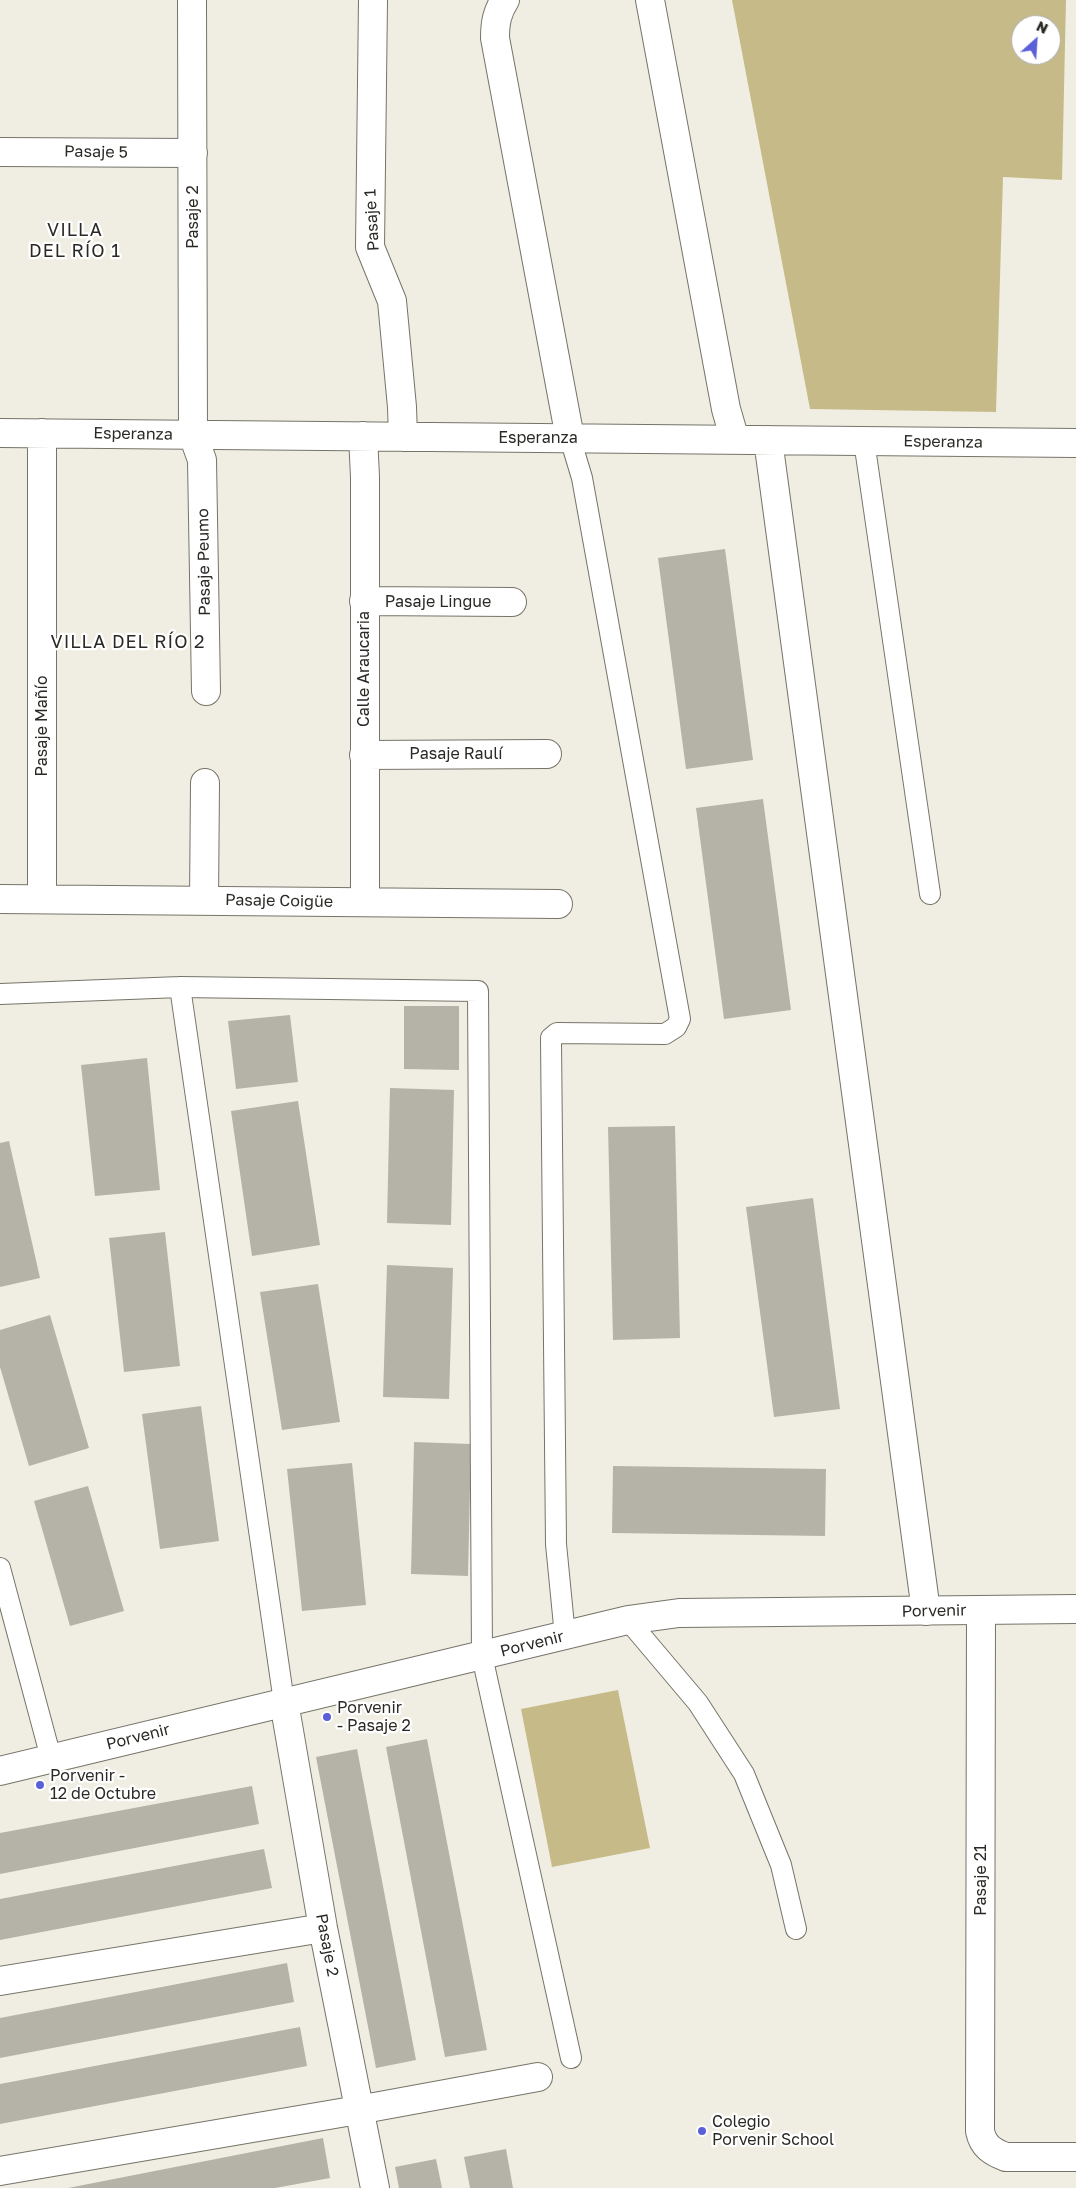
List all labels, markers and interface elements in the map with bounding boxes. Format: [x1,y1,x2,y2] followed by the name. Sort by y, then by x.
[1011,15,1061,65] north arrow
[1034,17,1051,37] text: N
[64,142,128,162] street label: Pasaje 5
[183,185,203,249] street label: Pasaje 2
[361,188,383,252] street label: Pasaje 1
[28,219,122,262] district label: VILLA DEL RÍO 1
[93,424,173,444] street label: Esperanza
[498,428,578,448] street label: Esperanza
[903,432,983,452] street label: Esperanza
[193,508,215,616] street label: Pasaje Peumo
[385,592,491,612] street label: Pasaje Lingue
[354,611,374,727] street label: Calle Araucaria
[49,631,207,653] district label: VILLA DEL RÍO 2
[32,676,52,776] street label: Pasaje Mañío
[409,744,503,764] street label: Pasaje Raulí
[225,890,333,912] street label: Pasaje Coigüe
[901,1601,967,1621] street label: Porvenir
[498,1627,566,1661] street label: Porvenir
[337,1698,411,1736] place label: Porvenir - Pasaje 2
[321,1711,333,1723] marker: Porvenir - Pasaje 2
[104,1720,172,1754] street label: Porvenir
[50,1766,156,1804] place label: Porvenir - 12 de Octubre
[34,1779,46,1791] marker: Porvenir - 12 de Octubre
[971,1844,991,1916] street label: Pasaje 21
[311,1912,343,1978] street label: Pasaje 2
[712,2112,834,2150] place label: Colegio Porvenir School
[696,2125,708,2137] marker: Colegio Porvenir School

